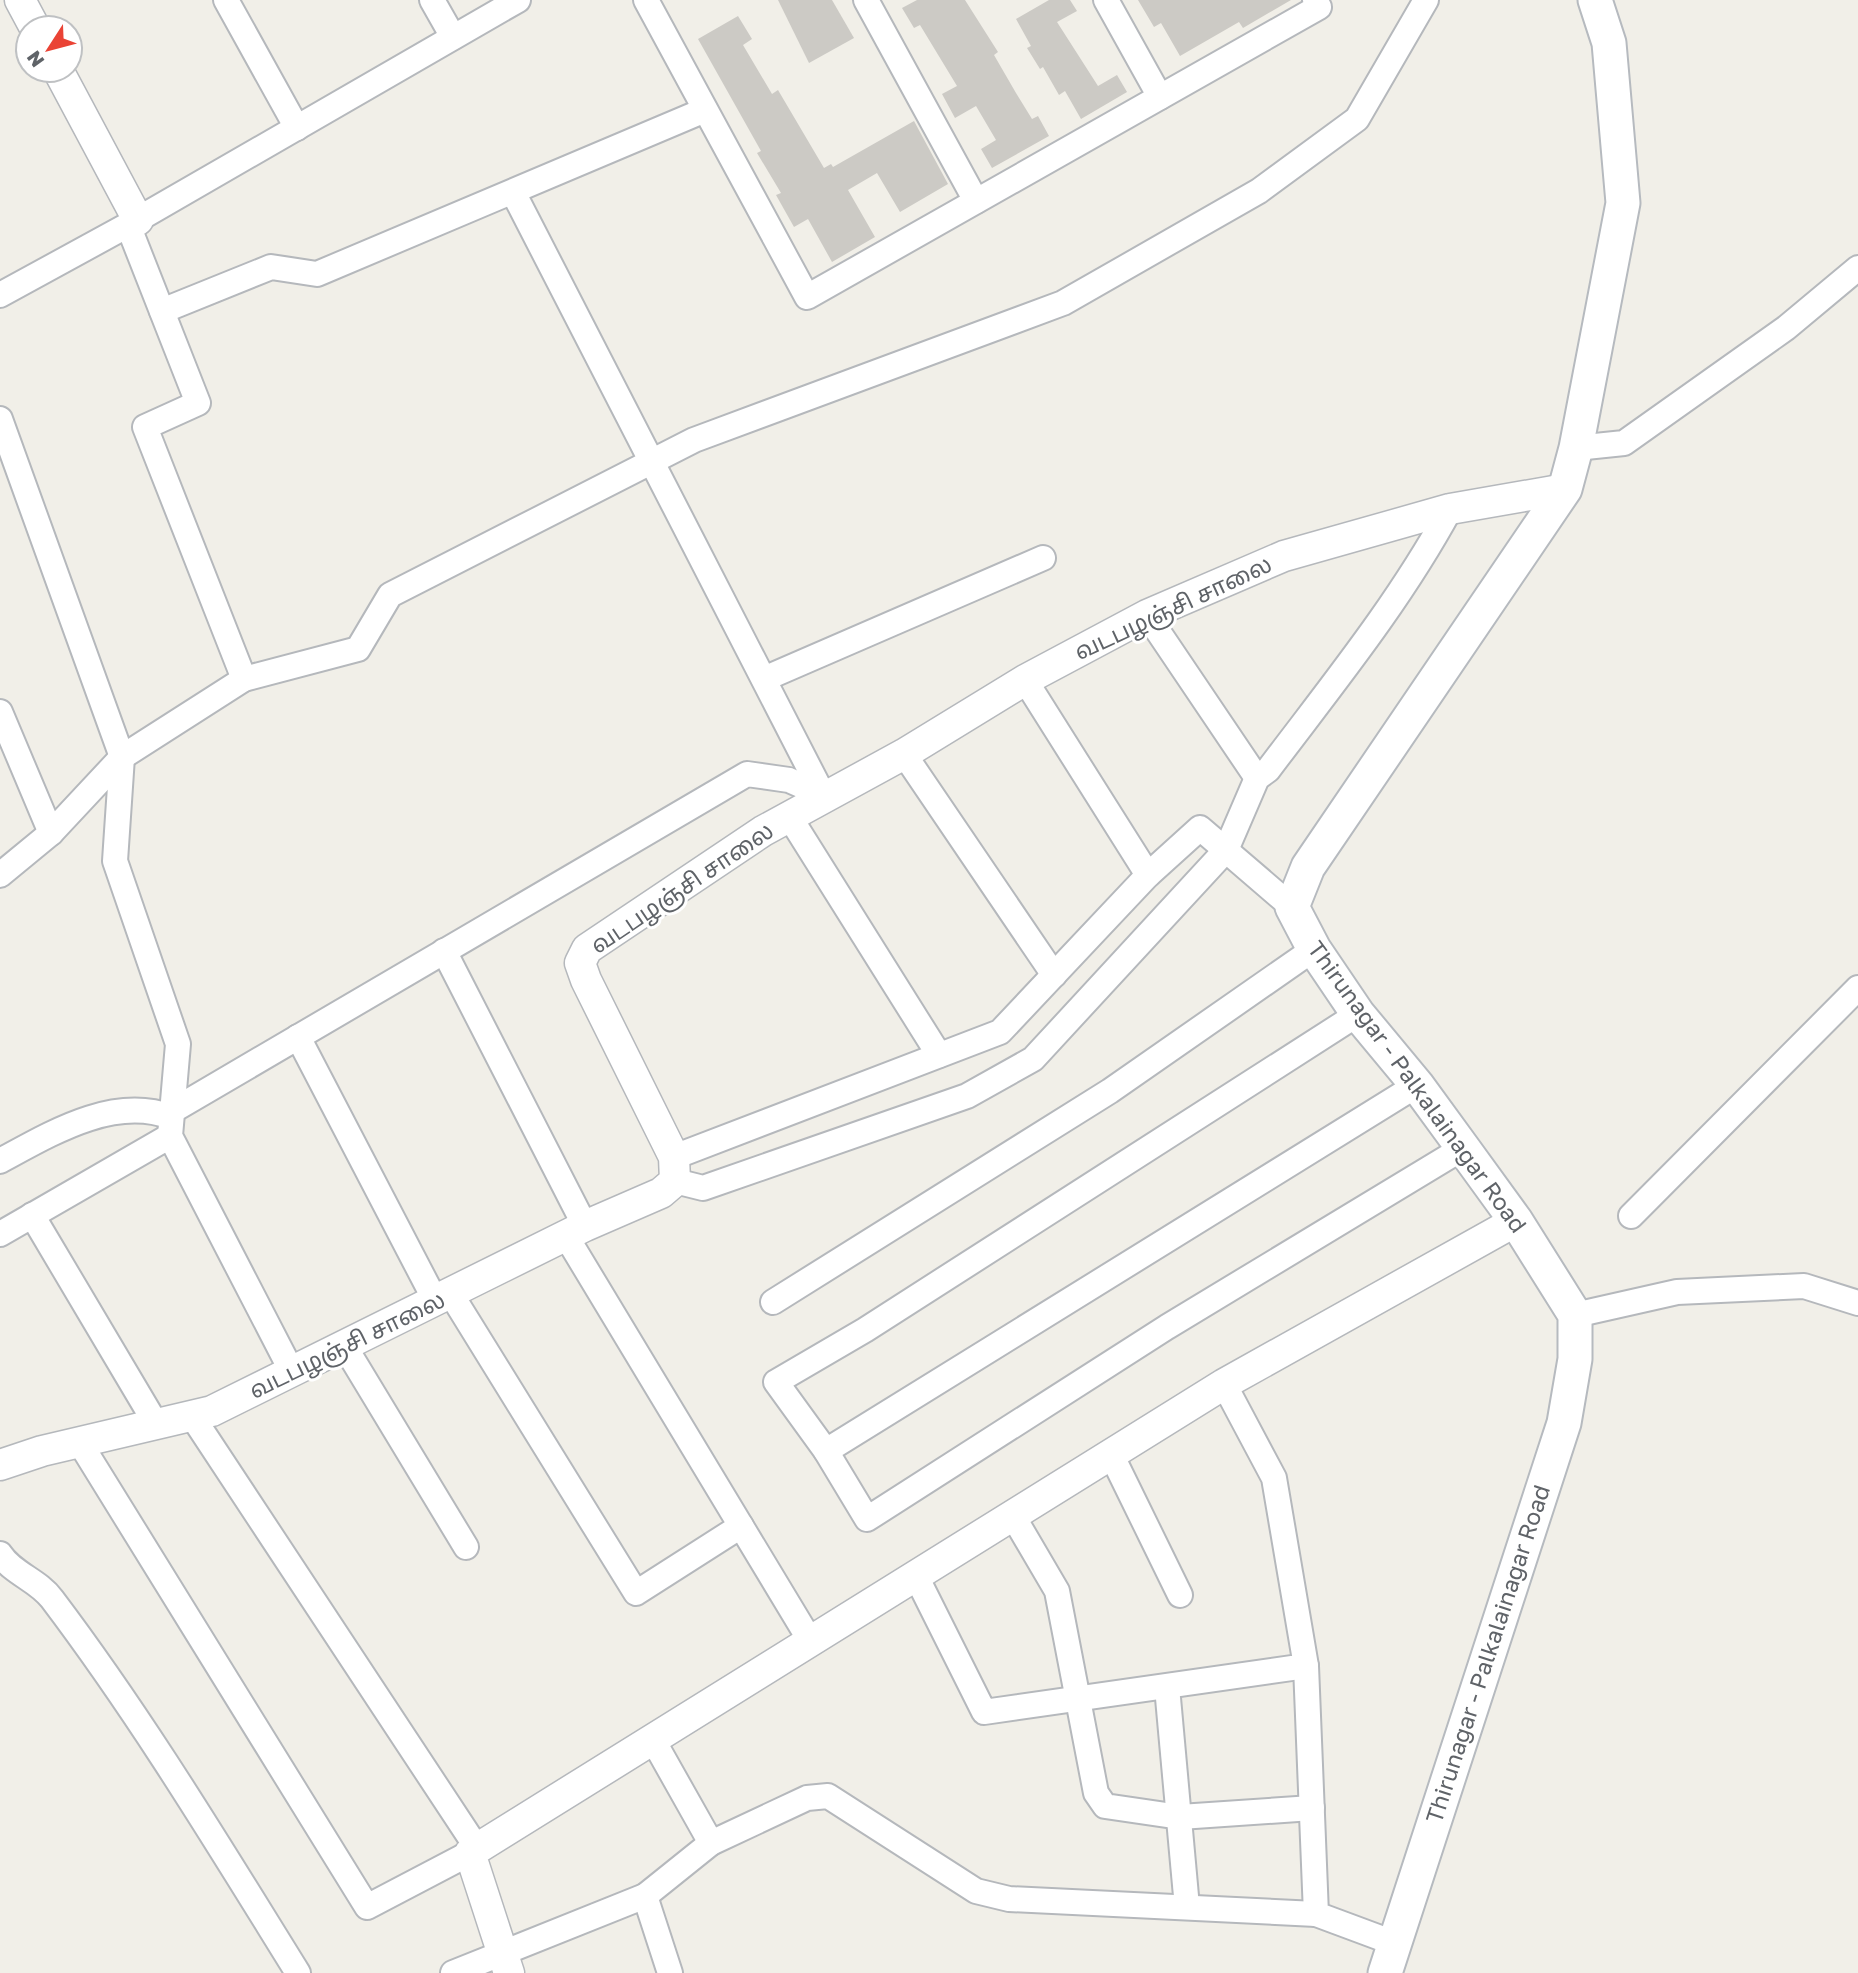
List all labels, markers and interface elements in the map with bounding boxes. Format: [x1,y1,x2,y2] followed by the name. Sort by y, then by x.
[14,14,84,84] north arrow
[21,47,48,72] text: N
[1069,549,1277,668] street label: வடபழஞ்சி சாலை
[585,816,780,961] street label: வடபழஞ்சி சாலை
[1303,935,1533,1238] street label: Thirunagar - Palkalainagar Road
[244,1285,450,1406] street label: வடபழஞ்சி சாலை
[1419,1481,1555,1826] street label: Thirunagar - Palkalainagar Road

